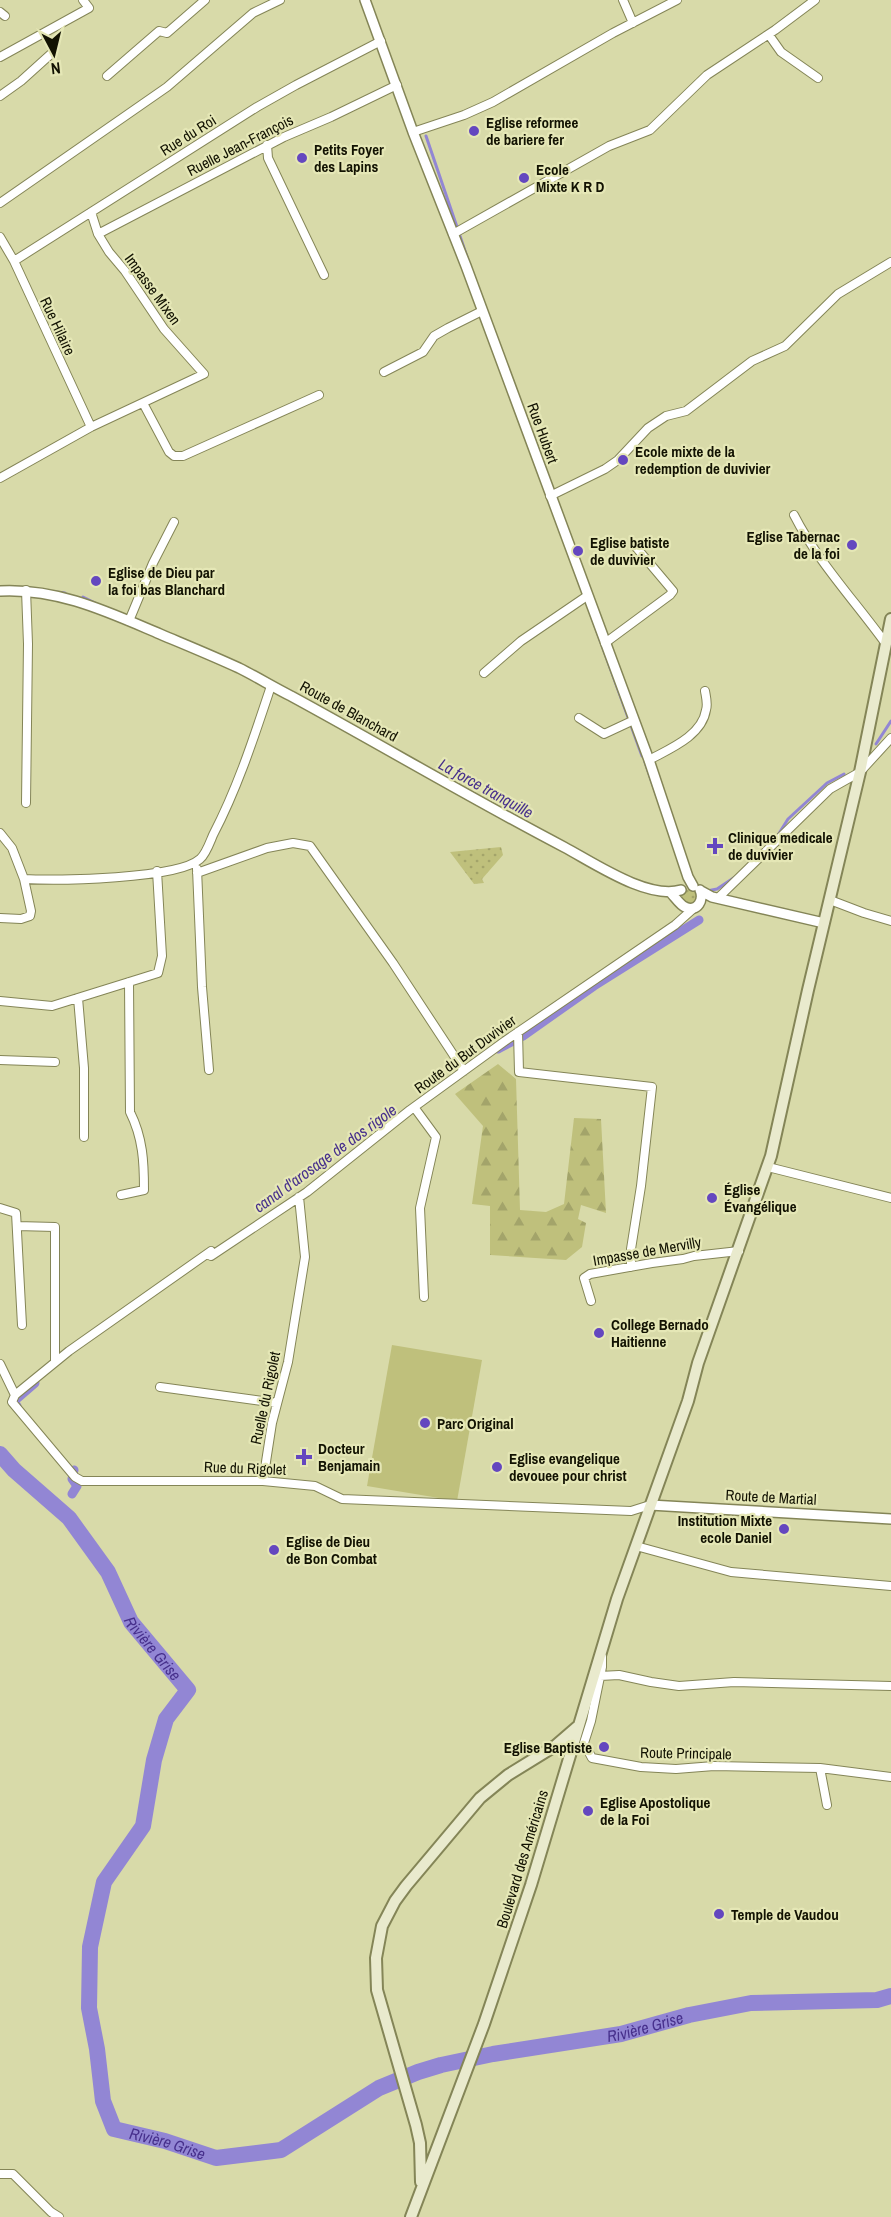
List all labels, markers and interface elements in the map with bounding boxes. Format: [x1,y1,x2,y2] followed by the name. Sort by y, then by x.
[24,24,84,84] north arrow
[50,57,62,80] text: N
[183,109,297,181] street label: Ruelle Jean-François
[156,110,220,160] street label: Rue du Roi
[486,112,578,150] place label: Eglise reformee de bariere fer
[467,124,481,138] marker: Eglise reformee de bariere fer
[314,139,384,177] place label: Petits Foyer des Lapins
[295,151,309,165] marker: Petits Foyer des Lapins
[536,159,604,197] place label: Ecole Mixte K R D
[517,171,531,185] marker: Ecole Mixte K R D
[120,249,186,329] street label: Impasse Mixen
[35,293,81,359] street label: Rue Hilaire
[522,400,564,467] street label: Rue Hubert
[635,441,771,479] place label: Ecole mixte de la redemption de duvivier
[616,453,630,467] marker: Ecole mixte de la redemption de duvivier
[747,526,840,564] place label: Eglise Tabernac de la foi
[590,532,669,570] place label: Eglise batiste de duvivier
[845,538,859,552] marker: Eglise Tabernac de la foi
[571,544,585,558] marker: Eglise batiste de duvivier
[108,562,225,600] place label: Eglise de Dieu par la foi bas Blanchard
[89,574,103,588] marker: Eglise de Dieu par la foi bas Blanchard
[296,675,402,747] street label: Route de Blanchard
[435,753,537,823] water label: La force tranquille
[728,827,833,865] place label: Clinique medicale de duvivier
[706,837,724,855] marker: Clinique medicale de duvivier
[410,1010,520,1098] street label: Route du But Duvivier
[249,1099,401,1217] water label: canal d'arosage de dos rigole
[724,1179,797,1217] place label: Église Évangélique
[705,1191,719,1205] marker: Église Évangélique
[591,1231,704,1271] street label: Impasse de Mervilly
[611,1314,709,1352] place label: College Bernado Haitienne
[592,1326,606,1340] marker: College Bernado Haitienne
[245,1349,285,1446] street label: Ruelle du Rigolet
[437,1413,514,1434] place label: Parc Original
[418,1416,432,1430] marker: Parc Original
[318,1438,380,1476] place label: Docteur Benjamain
[295,1448,313,1466] marker: Docteur Benjamain
[509,1448,627,1486] place label: Eglise evangelique devouee pour christ
[204,1456,287,1480] street label: Rue du Rigolet
[490,1460,504,1474] marker: Eglise evangelique devouee pour christ
[725,1484,817,1510] street label: Route de Martial
[678,1510,772,1548] place label: Institution Mixte ecole Daniel
[777,1522,791,1536] marker: Institution Mixte ecole Daniel
[286,1531,377,1569] place label: Eglise de Dieu de Bon Combat
[267,1543,281,1557] marker: Eglise de Dieu de Bon Combat
[119,1613,186,1685] water label: Rivière Grise
[504,1737,592,1758] place label: Eglise Baptiste
[597,1740,611,1754] marker: Eglise Baptiste
[640,1742,732,1764] street label: Route Principale
[491,1787,553,1931] street label: Boulevard des Américains
[600,1792,710,1830] place label: Eglise Apostolique de la Foi
[581,1804,595,1818] marker: Eglise Apostolique de la Foi
[731,1904,839,1925] place label: Temple de Vaudou
[712,1907,726,1921] marker: Temple de Vaudou
[605,2006,686,2047] water label: Rivière Grise
[127,2122,208,2165] water label: Rivière Grise

